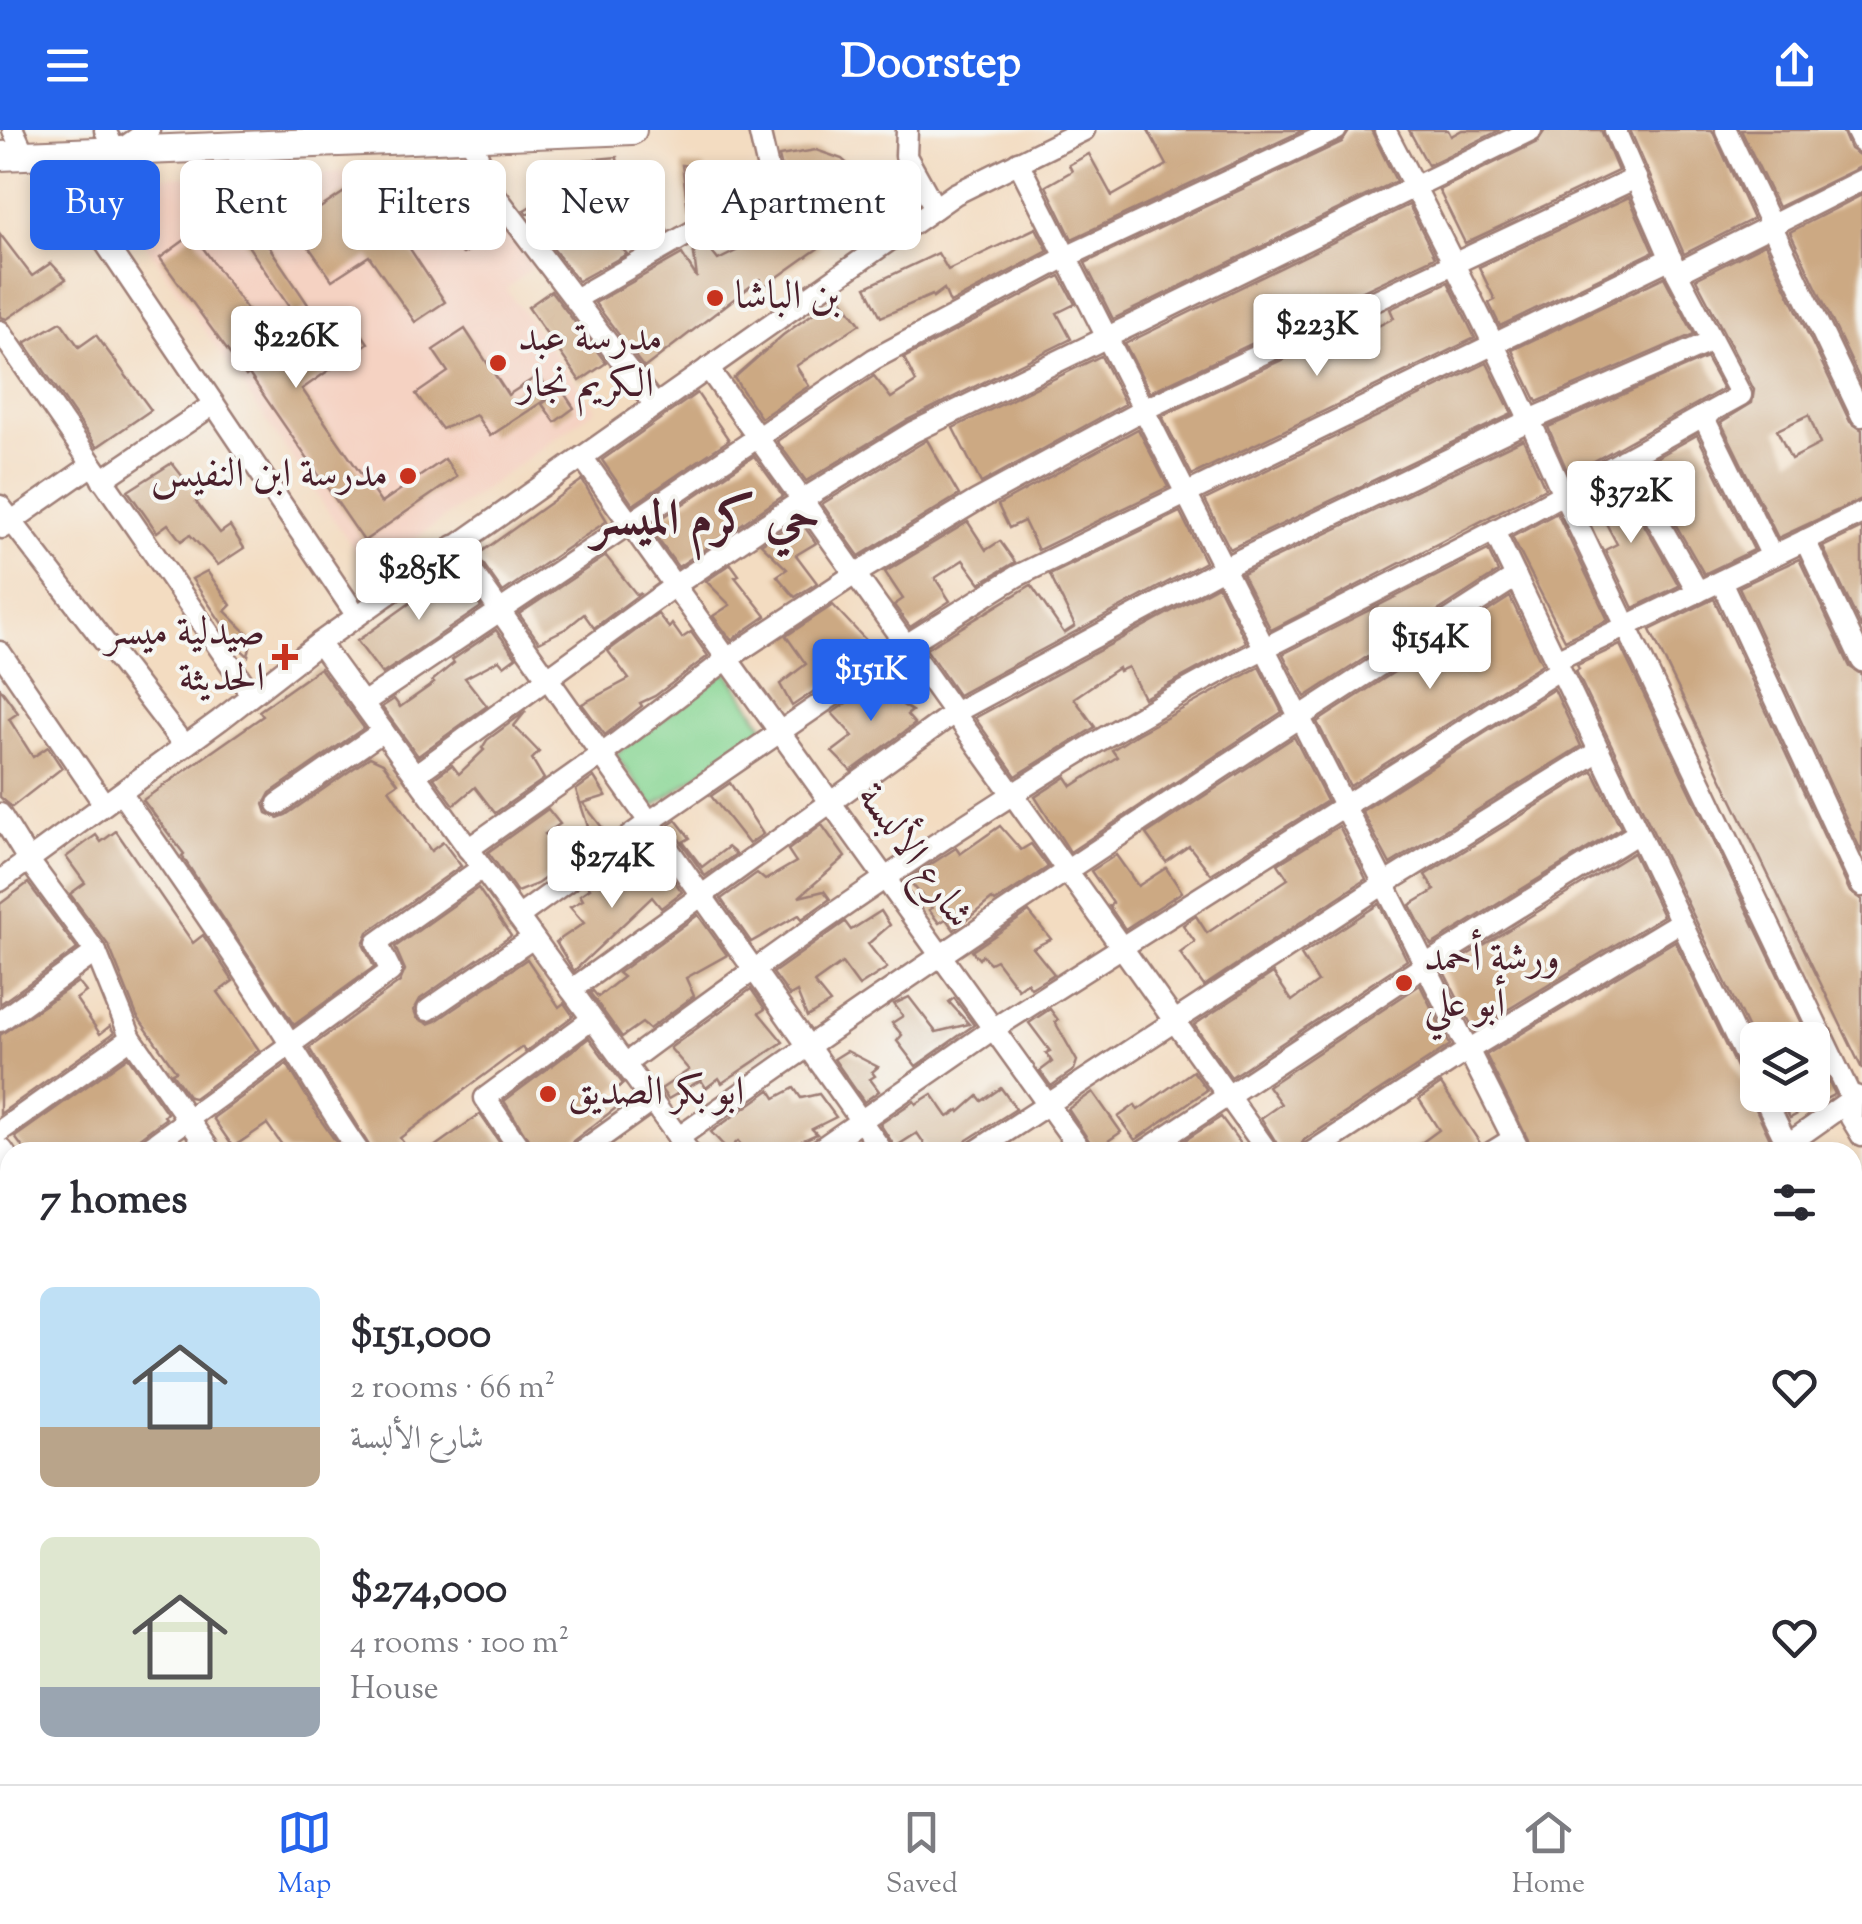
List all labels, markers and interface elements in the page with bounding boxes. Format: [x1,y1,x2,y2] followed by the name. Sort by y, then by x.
[841,33,1021,98] text: Doorstep
[40,38,95,93] icon: menu
[1767,38,1822,93] icon: share
[30,160,160,250] chip: Buy
[180,160,322,250] chip: Rent
[342,160,506,250] chip: Filters
[526,160,665,250] chip: New
[685,160,921,250] chip: Apartment
[735,270,840,327] place label: بن الباشا
[704,287,726,309] marker: بن الباشا
[1247,294,1387,379] pin: $223K
[1275,303,1359,349] text: $223K
[226,306,366,391] pin: $226K
[514,312,662,417] place label: مدرسة عبد الكريم نجار
[253,315,339,361] text: $226K
[487,352,509,374] marker: مدرسة عبد الكريم نجار
[151,448,388,505] place label: مدرسة ابن النفيس
[1561,461,1701,546] pin: $372K
[397,465,419,487] marker: مدرسة ابن النفيس
[1589,470,1673,516] text: $372K
[587,486,820,561] district label: حي كرم الميسر
[349,538,489,623] pin: $285K
[378,547,460,593] text: $285K
[101,606,265,709] place label: صيدلية ميسر الحديثة
[1360,607,1500,692] pin: $154K
[1391,616,1469,662] text: $154K
[801,639,941,724] pin: $151K
[274,646,296,668] marker: صيدلية ميسر الحديثة
[835,648,907,694] text: $151K
[840,771,988,942] street label: شارع الألبسة
[542,826,682,911] pin: $274K
[569,835,655,881] text: $274K
[1424,928,1560,1041] place label: ورشة أحمد أبو علي
[1393,972,1415,994] marker: ورشة أحمد أبو علي
[1740,1022,1830,1112] map controls
[1740,1022,1830,1112] button: layers
[568,1066,744,1123] place label: ابو بكر الصديق
[537,1083,559,1105] marker: ابو بكر الصديق
[40,1172,188,1232] text: 7 homes
[1767,1175,1822,1230] icon: filters
[350,1306,491,1366] text: $151,000
[120,1327,240,1447] icon: home
[1767,1360,1822,1415] icon: heart
[350,1366,555,1412] text: 2 rooms · 66 m²
[350,1417,484,1463] text: شارع الألبسة
[350,1561,507,1621] text: $274,000
[120,1577,240,1697] icon: home
[1767,1610,1822,1665] icon: heart
[350,1621,569,1667] text: 4 rooms · 100 m²
[350,1667,439,1713] text: House
[277,1805,332,1905] tab: Map
[886,1805,958,1905] tab: Saved
[1512,1805,1585,1905] tab: Home

